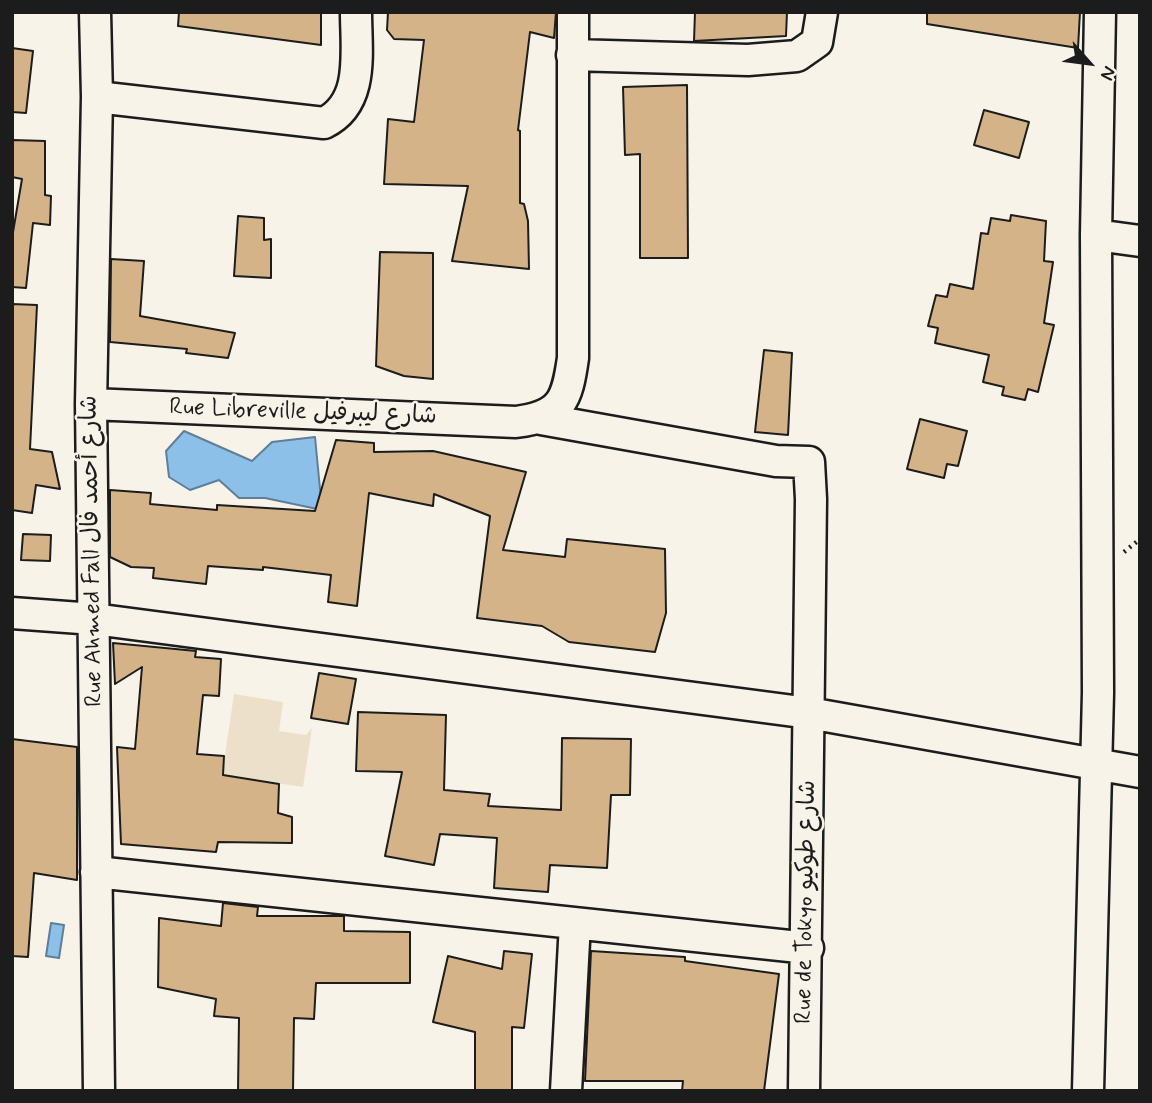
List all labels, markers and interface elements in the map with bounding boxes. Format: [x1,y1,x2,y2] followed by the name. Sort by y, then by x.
[1054,28,1124,98] north arrow
[1094,62,1122,85] text: N
[169,394,437,432] street label: Rue Libreville شارع ليبرفيل
[76,395,110,707] street label: Rue Ahmed Fall شارع أحمد فال
[790,780,824,1024] street label: Rue de Tokyo شارع طوكيو

